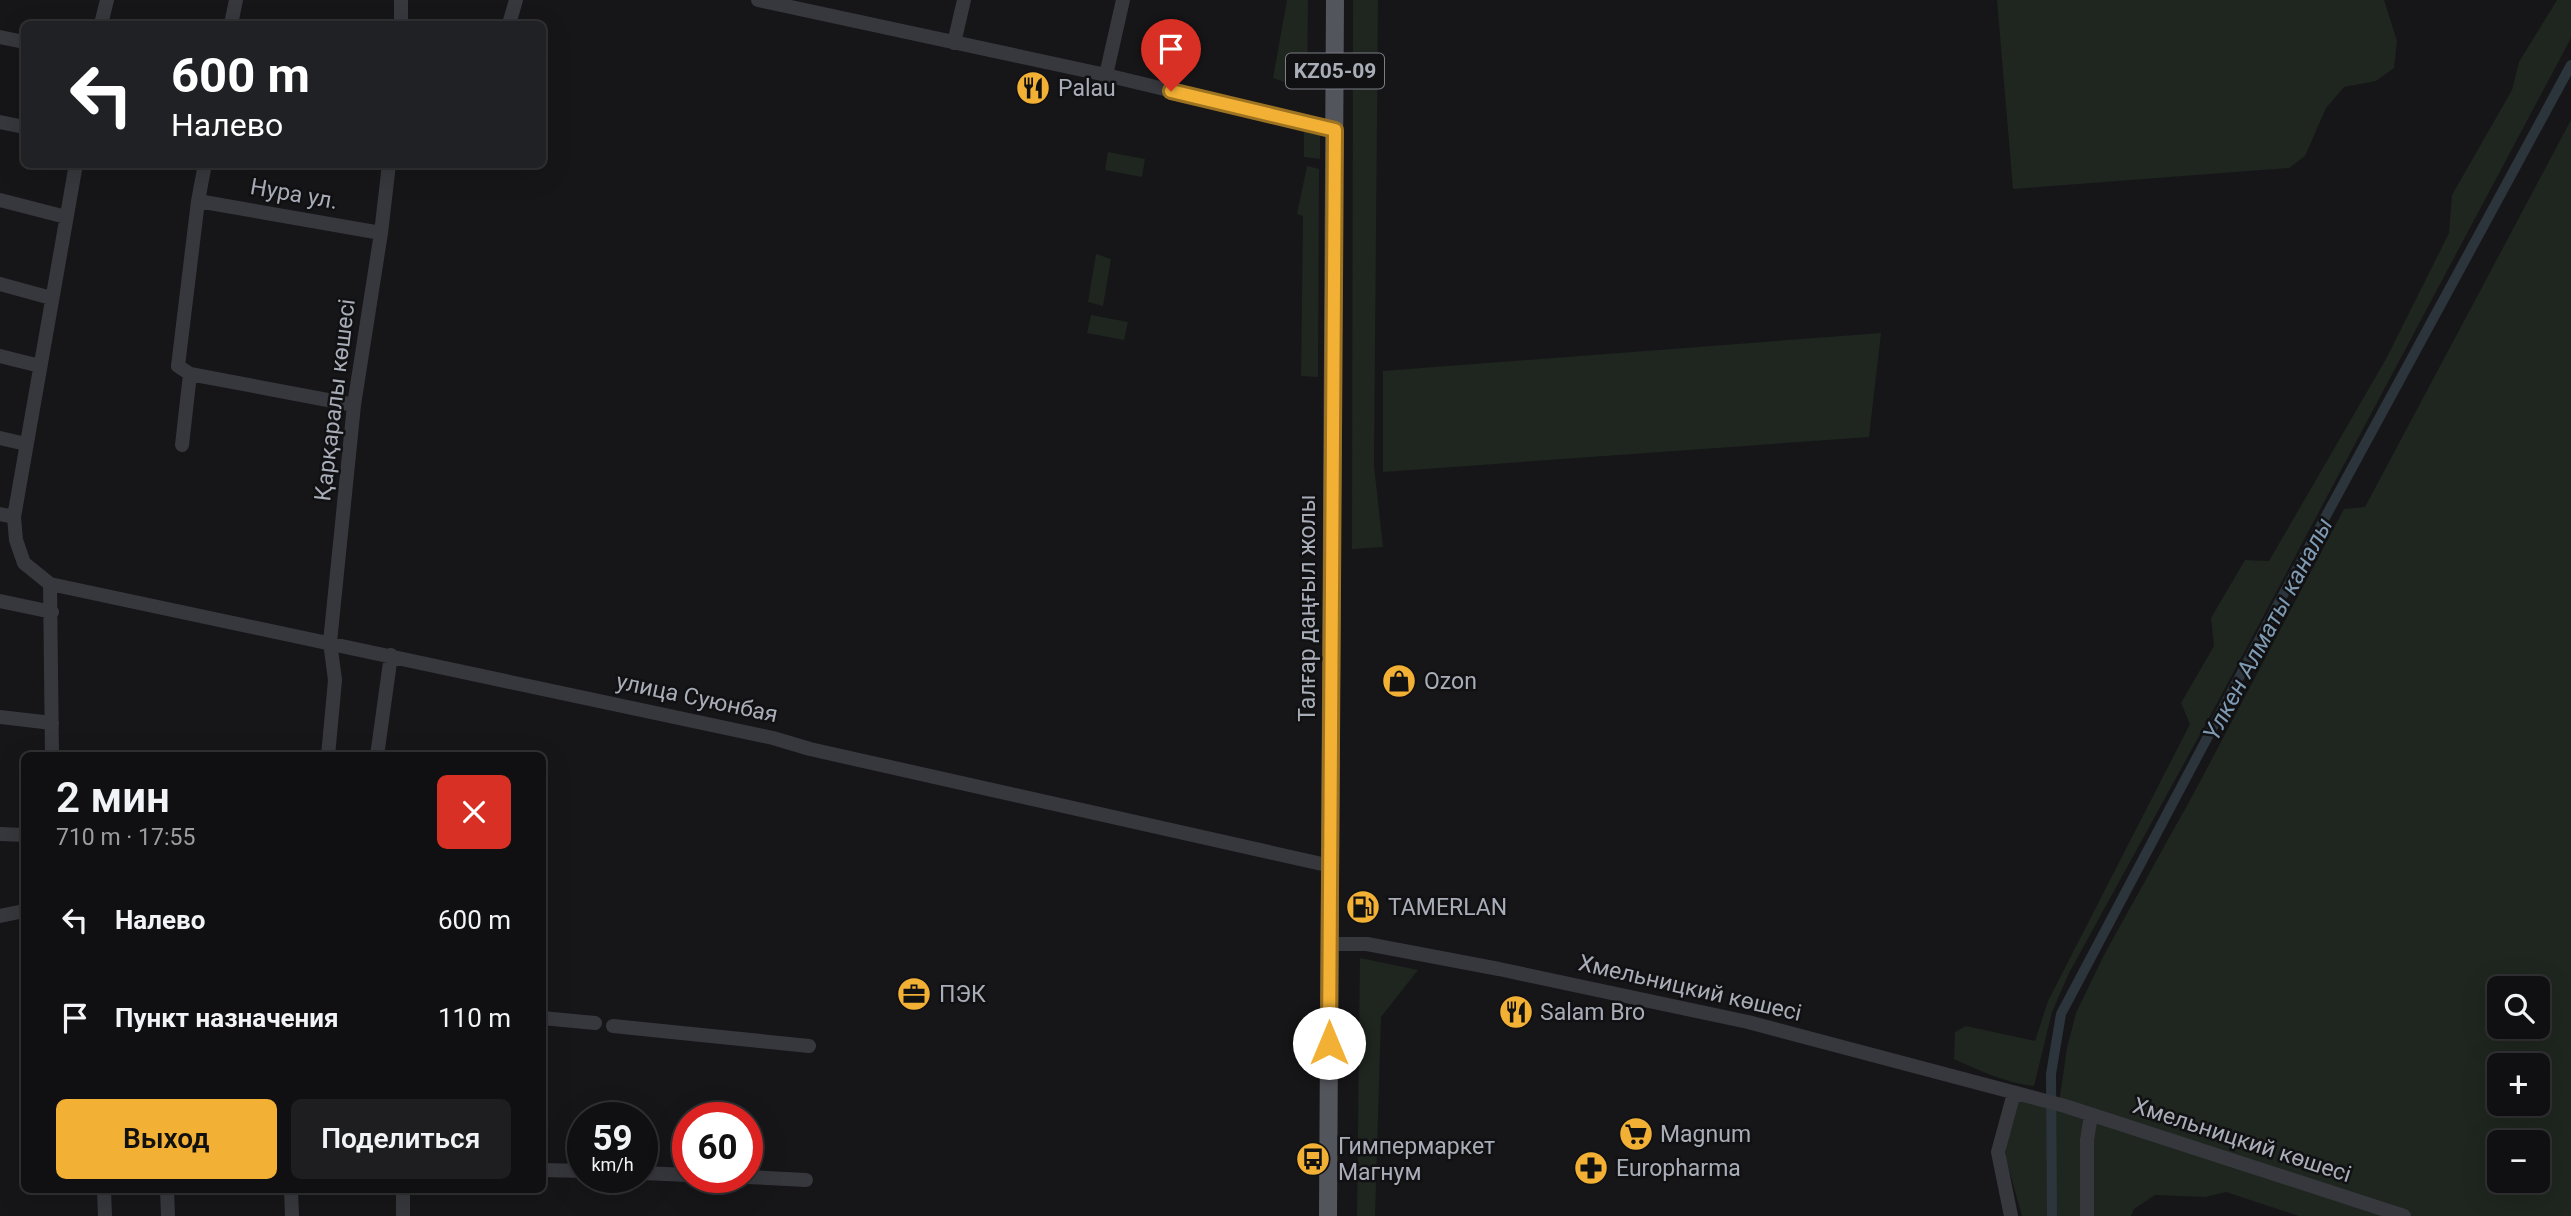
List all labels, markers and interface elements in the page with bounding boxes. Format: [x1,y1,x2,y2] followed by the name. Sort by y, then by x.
[1141,19,1201,91] pin
[1152,30,1190,68] icon: arrive
[171,47,310,104] text: 600 m
[56,49,147,140] icon: left
[1286,54,1384,88] road number: KZ05-09
[1014,69,1052,107] restaurant icon: Palau
[1058,75,1116,102] place label: Palau
[171,106,283,144] text: Налево
[248,173,340,215] street label: Нура ул.
[309,297,361,503] street label: Қарқаралы көшесі
[1294,494,1321,722] street label: Талғар даңғыл жолы
[2197,513,2339,745] water label: Үлкен Алматы каналы
[1380,662,1418,700] shop icon: Ozon
[614,668,780,728] street label: улица Суюнбая
[1424,668,1477,695] place label: Ozon
[56,773,170,822] text: 2 мин
[437,775,511,849] button: close
[56,824,195,851] text: 710 m · 17:55
[1344,888,1382,926] fuel station icon: TAMERLAN
[1388,894,1507,921] place label: TAMERLAN
[56,901,94,939] icon: left
[115,905,205,935] text: Налево
[438,905,511,935] text: 600 m
[1576,949,1804,1027] street label: Хмельницкий көшесі
[895,975,933,1013] office icon: ПЭК
[2487,976,2550,1193] map controls
[2487,976,2550,1039] button: search
[939,981,986,1008] place label: ПЭК
[1497,993,1535,1031] restaurant icon: Salam Bro
[56,999,94,1037] icon: arrive
[1540,999,1645,1026] place label: Salam Bro
[115,1003,339,1033] text: Пункт назначения
[438,1003,511,1033] text: 110 m
[1292,1006,1366,1080] position arrow
[2487,1053,2550,1116] button: +
[2129,1092,2355,1188] street label: Хмельницкий көшесі
[56,1099,277,1179] button: Выход
[291,1099,511,1179] button: Поделиться
[672,1102,763,1193] speed limit sign: 60
[1617,1115,1655,1153] supermarket icon: Magnum
[592,1118,633,1159] text: 59
[1660,1121,1751,1148] place label: Magnum
[2487,1130,2550,1193] button: −
[1338,1133,1495,1186] place label: Гимпермаркет Магнум
[1294,1140,1332,1178] bus stop icon: Гимпермаркет Магнум
[1572,1149,1610,1187] pharmacy icon: Europharma
[591,1154,634,1175] text: km/h
[1616,1155,1741,1182] place label: Europharma

